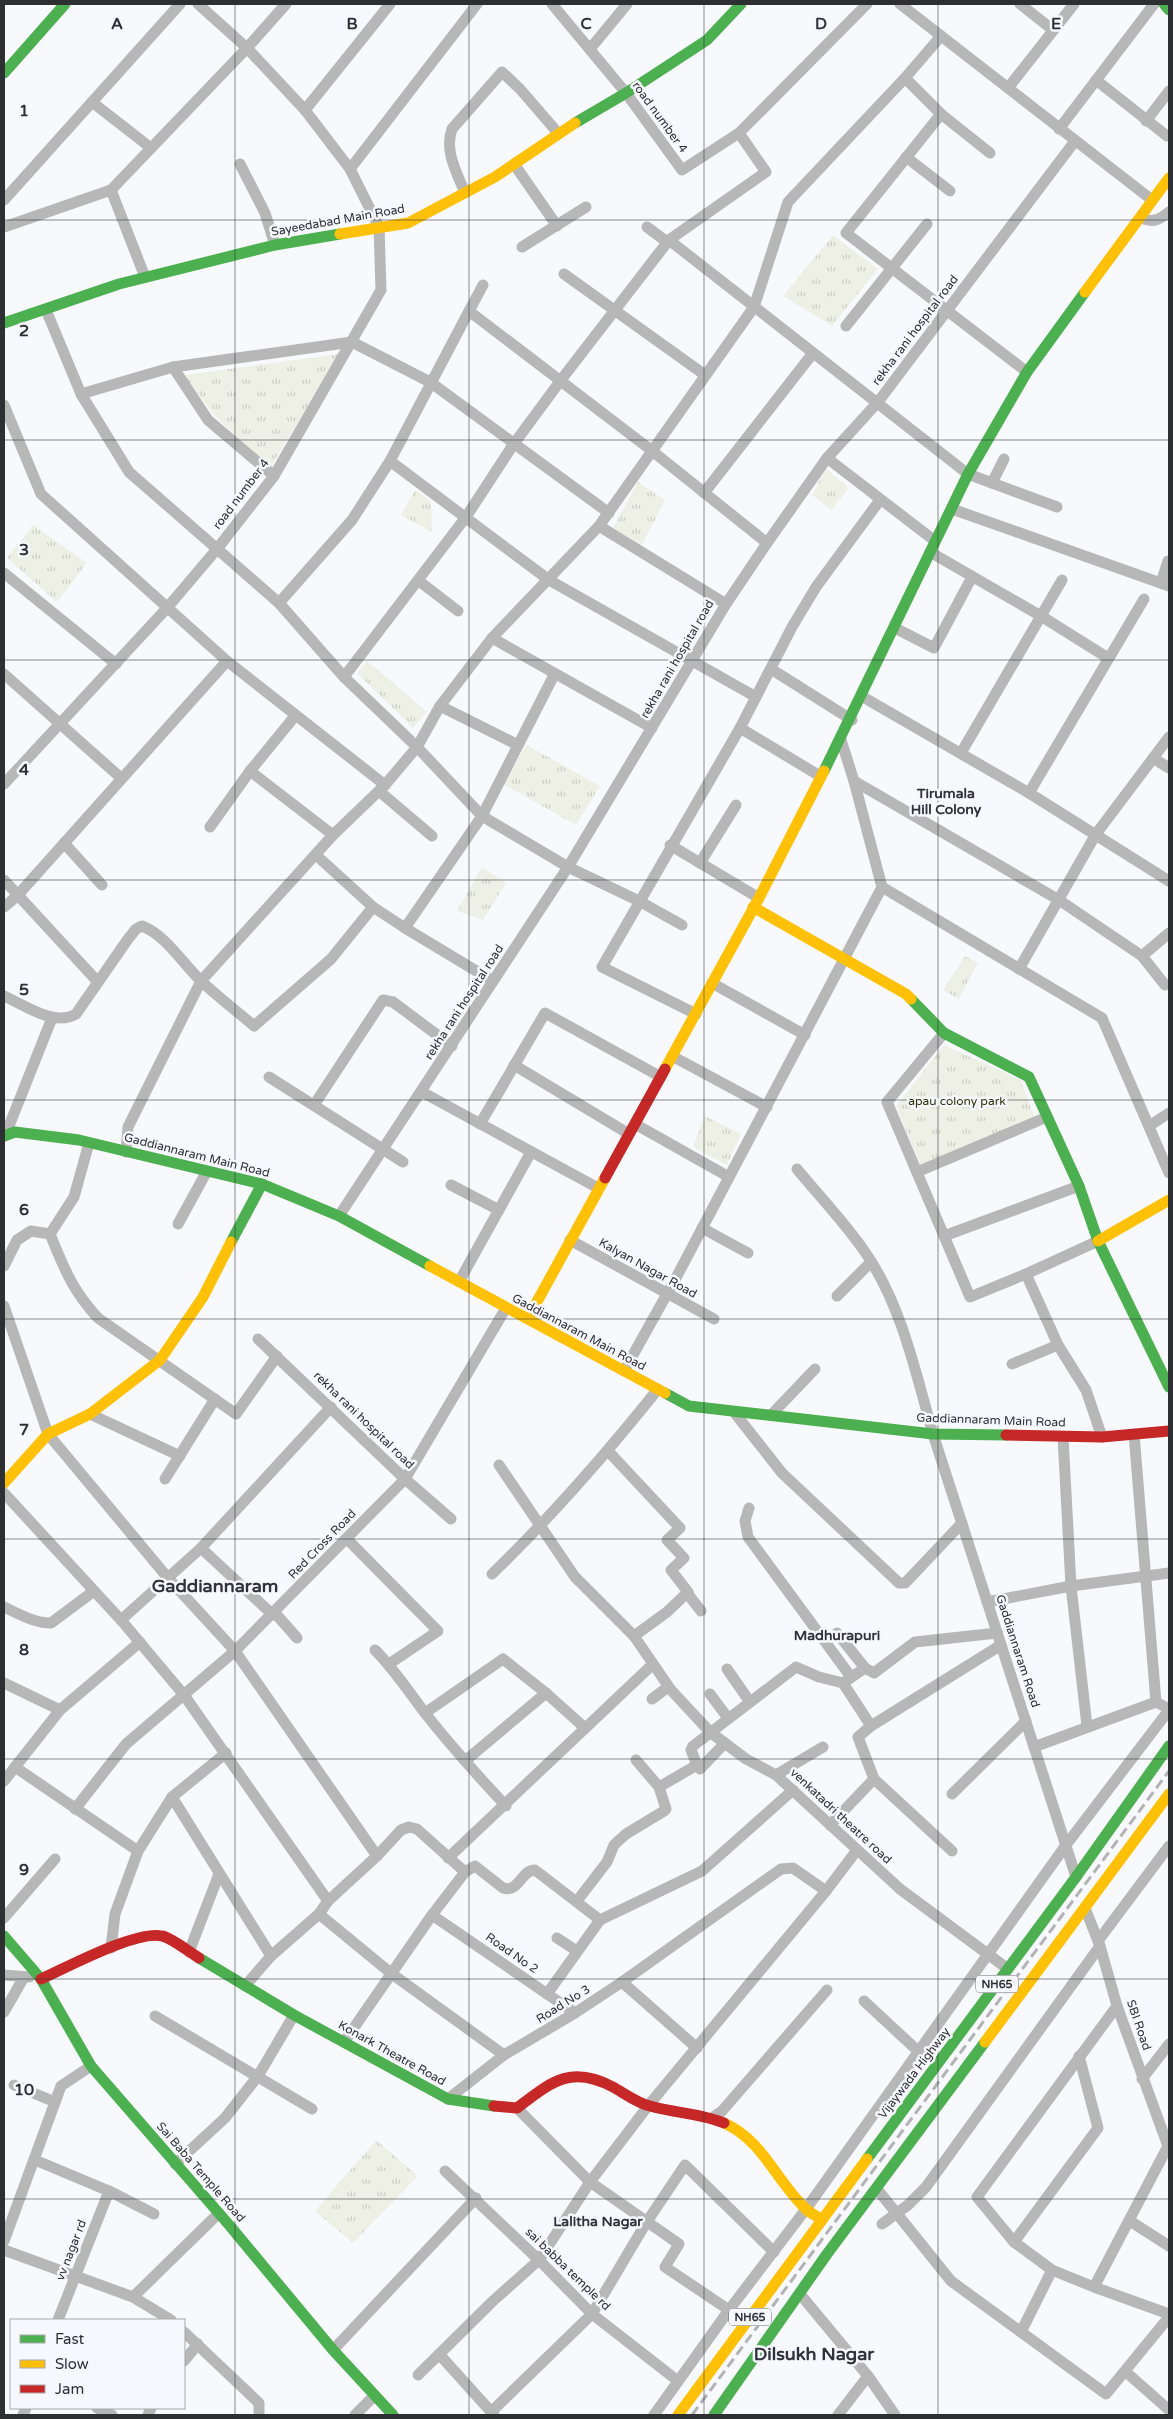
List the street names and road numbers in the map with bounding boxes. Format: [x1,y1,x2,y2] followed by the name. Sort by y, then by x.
[630,79,691,156] street label: road number 4
[270,201,406,239] street label: Sayeedabad Main Road
[869,272,961,388] street label: rekha rani hospital road
[210,456,272,532] street label: road number 4
[637,597,717,721] street label: rekha rani hospital road
[422,942,506,1062] street label: rekha rani hospital road
[123,1130,271,1180] street label: Gaddiannaram Main Road
[597,1235,699,1301] street label: Kalyan Nagar Road
[510,1291,648,1373] street label: Gaddiannaram Main Road
[311,1368,417,1472] street label: rekha rani hospital road
[916,1410,1066,1430] street label: Gaddiannaram Main Road
[285,1506,359,1582] street label: Red Cross Road
[993,1593,1043,1709] street label: Gaddiannaram Road
[788,1765,894,1867] street label: venkatadri theatre road
[483,1930,541,1976] street label: Road No 2
[976,1976,1018,1992] road number: NH65
[534,1982,592,2026] street label: Road No 3
[1124,1998,1154,2052] street label: SBI Road
[336,2018,448,2088] street label: Konark Theatre Road
[875,2024,953,2121] street label: Vijaywada Highway
[154,2119,248,2225] street label: Sai Baba Temple Road
[53,2218,89,2282] street label: vv nagar rd
[523,2225,613,2313] street label: sai babba temple rd
[729,2308,771,2326] road number: NH65

